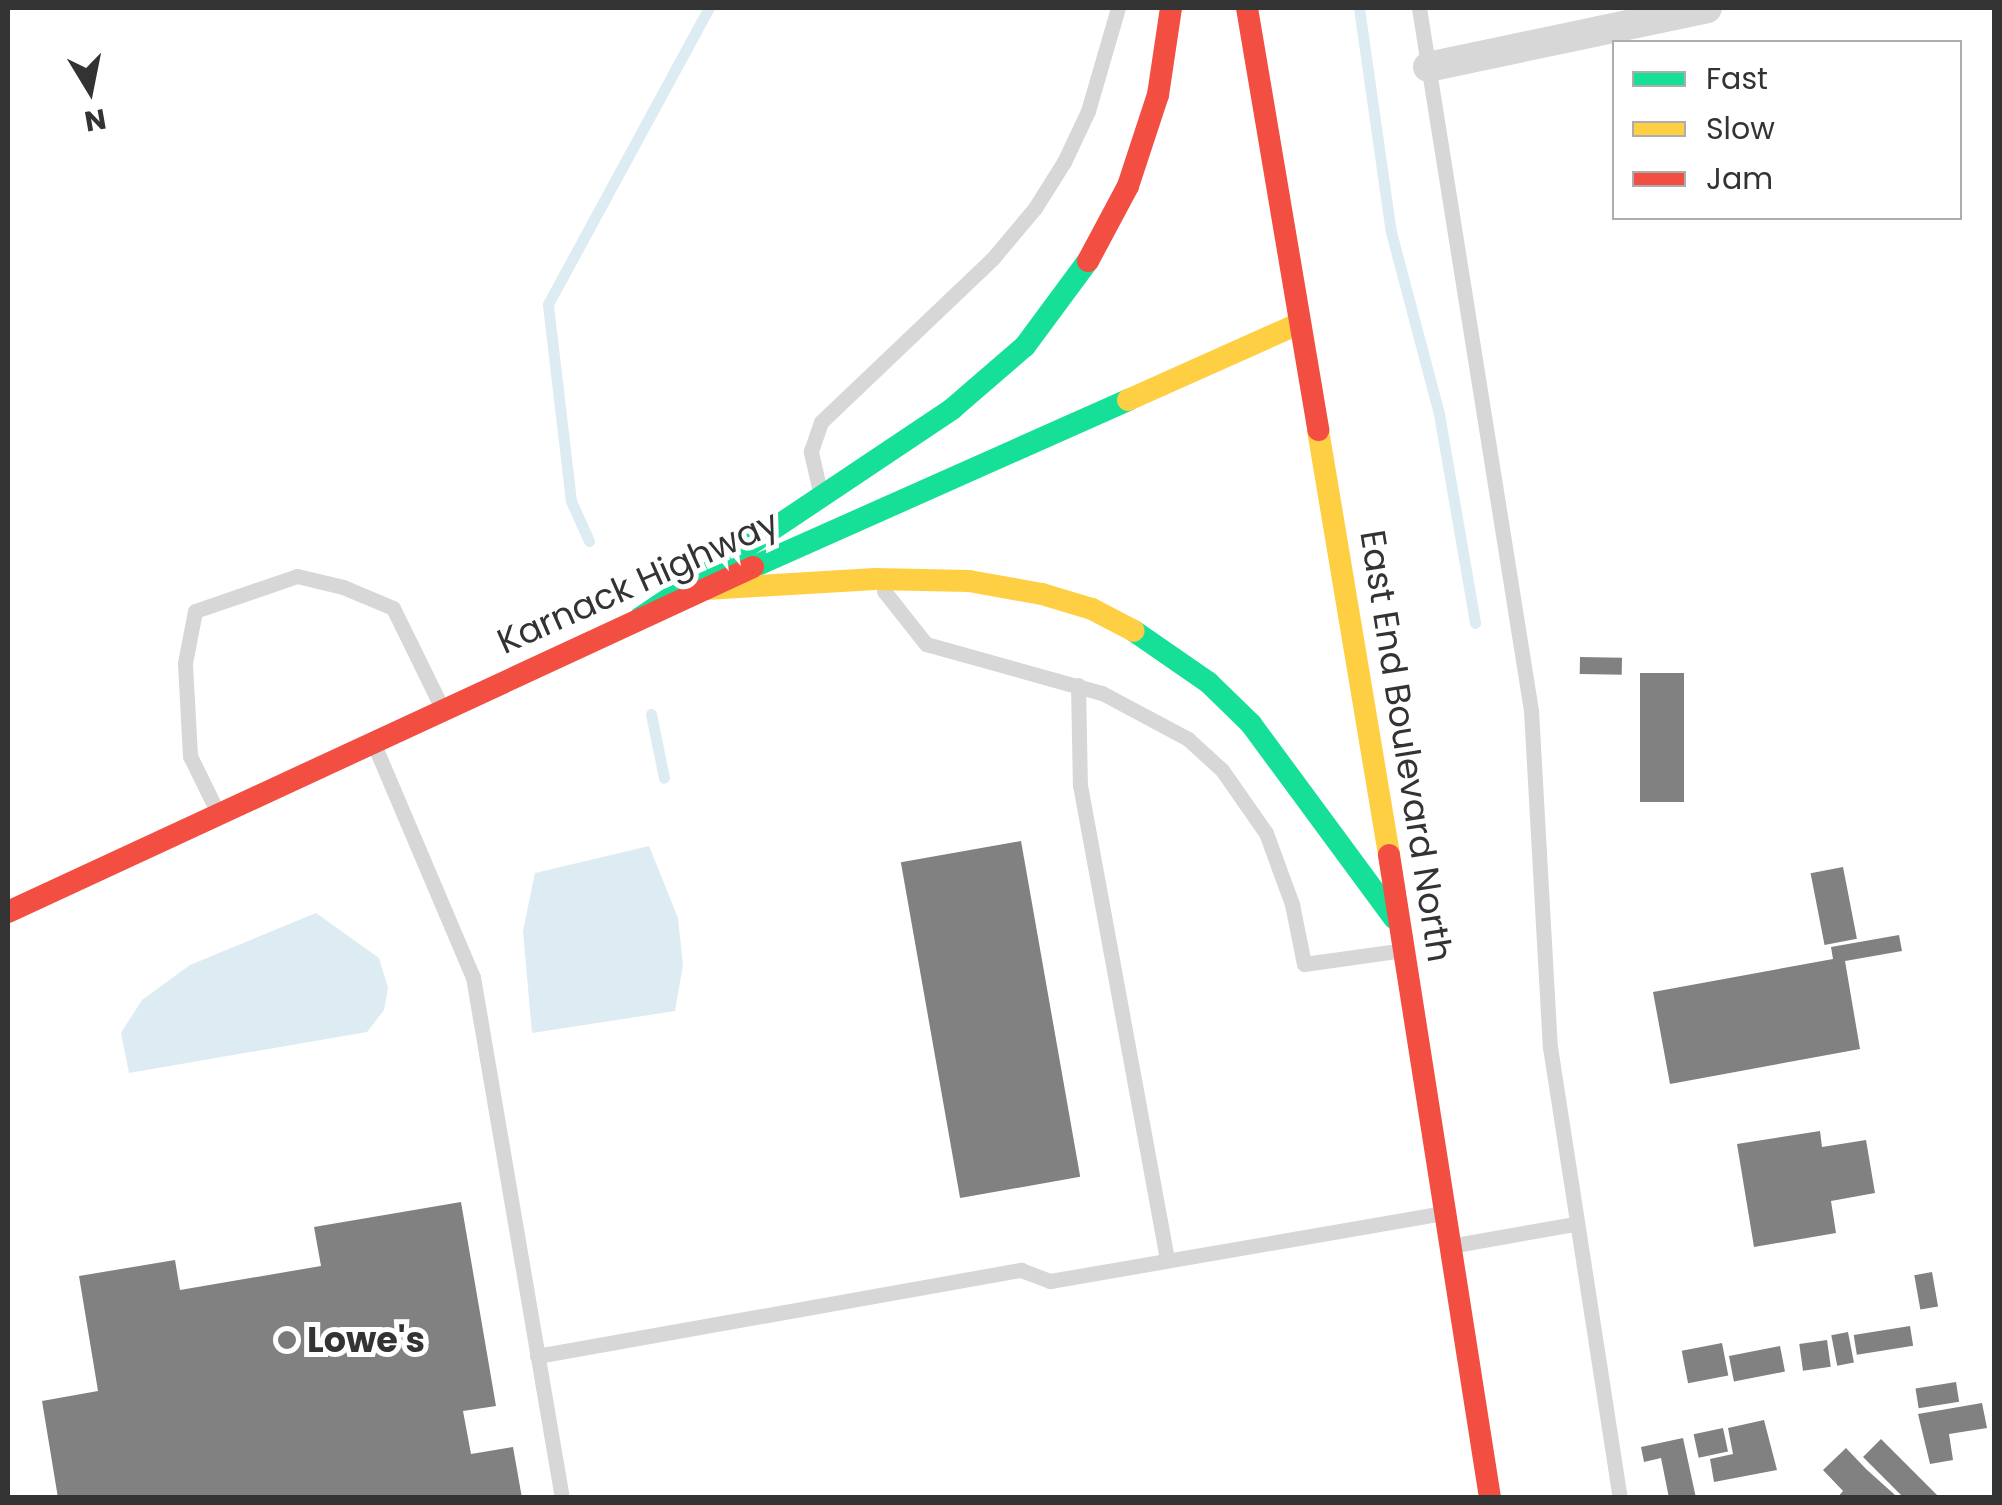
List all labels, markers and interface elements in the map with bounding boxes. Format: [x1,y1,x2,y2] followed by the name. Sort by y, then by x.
[40,40,140,140] north arrow
[1612,40,1962,220] legend
[1706,57,1768,100] text: Fast
[82,99,109,141] text: N
[1706,107,1775,150] text: Slow
[1706,157,1773,200] text: Jam
[491,501,785,663] street label: Karnack Highway
[1351,527,1461,965] street label: East End Boulevard North
[307,1319,425,1361] place label: Lowe's
[276,1329,298,1351] marker: Lowe's

